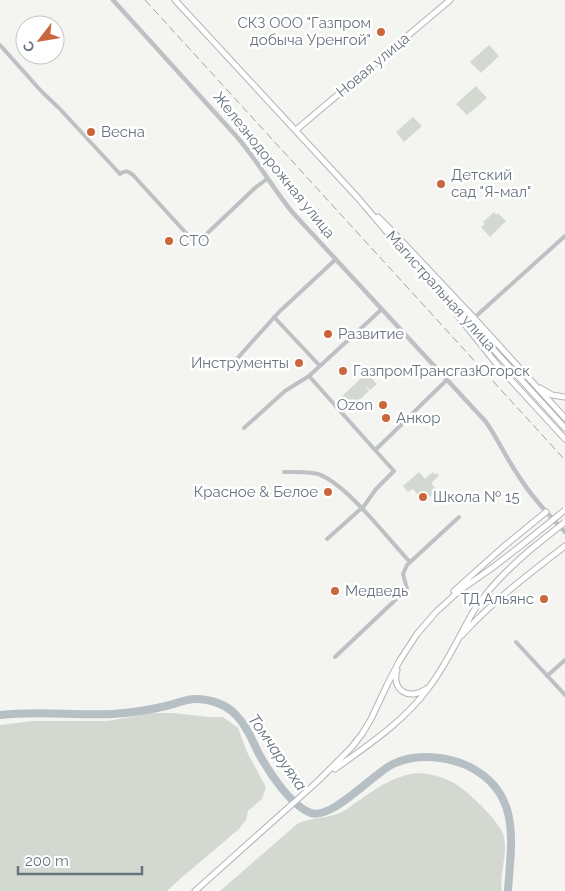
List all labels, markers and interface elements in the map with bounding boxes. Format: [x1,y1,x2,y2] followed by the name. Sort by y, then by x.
[237,14,371,49] place label: СКЗ ООО "Газпром добыча Уренгой"
[15,15,65,65] north arrow
[375,26,387,38] marker: СКЗ ООО "Газпром добыча Уренгой"
[333,29,413,101] street label: Новая улица
[19,38,38,55] text: С
[209,88,339,242] street label: Железнодорожная улица
[101,123,145,141] place label: Весна
[85,126,97,138] marker: Весна
[451,166,532,201] place label: Детский сад "Я-мал"
[435,178,447,190] marker: Детский сад "Я-мал"
[382,227,500,355] street label: Магистральная улица
[179,232,209,250] place label: СТО
[163,235,175,247] marker: СТО
[338,325,404,343] place label: Развитие
[322,328,334,340] marker: Развитие
[191,354,289,372] place label: Инструменты
[293,357,305,369] marker: Инструменты
[353,362,530,380] place label: ГазпромТрансгазЮгорск
[337,365,349,377] marker: ГазпромТрансгазЮгорск
[337,396,373,414] place label: Ozon
[377,399,389,411] marker: Ozon
[396,409,440,427] place label: Анкор
[380,412,392,424] marker: Анкор
[194,483,318,501] place label: Красное & Белое
[322,486,334,498] marker: Красное & Белое
[433,488,520,506] place label: Школа № 15
[417,491,429,503] marker: Школа № 15
[345,582,408,600] place label: Медведь
[329,585,341,597] marker: Медведь
[460,590,534,608] place label: ТД Альянс
[538,593,550,605] marker: ТД Альянс
[244,710,311,795] water label: Томчаруяха
[18,844,141,876] scale bar
[25,852,69,870] text: 200 m

